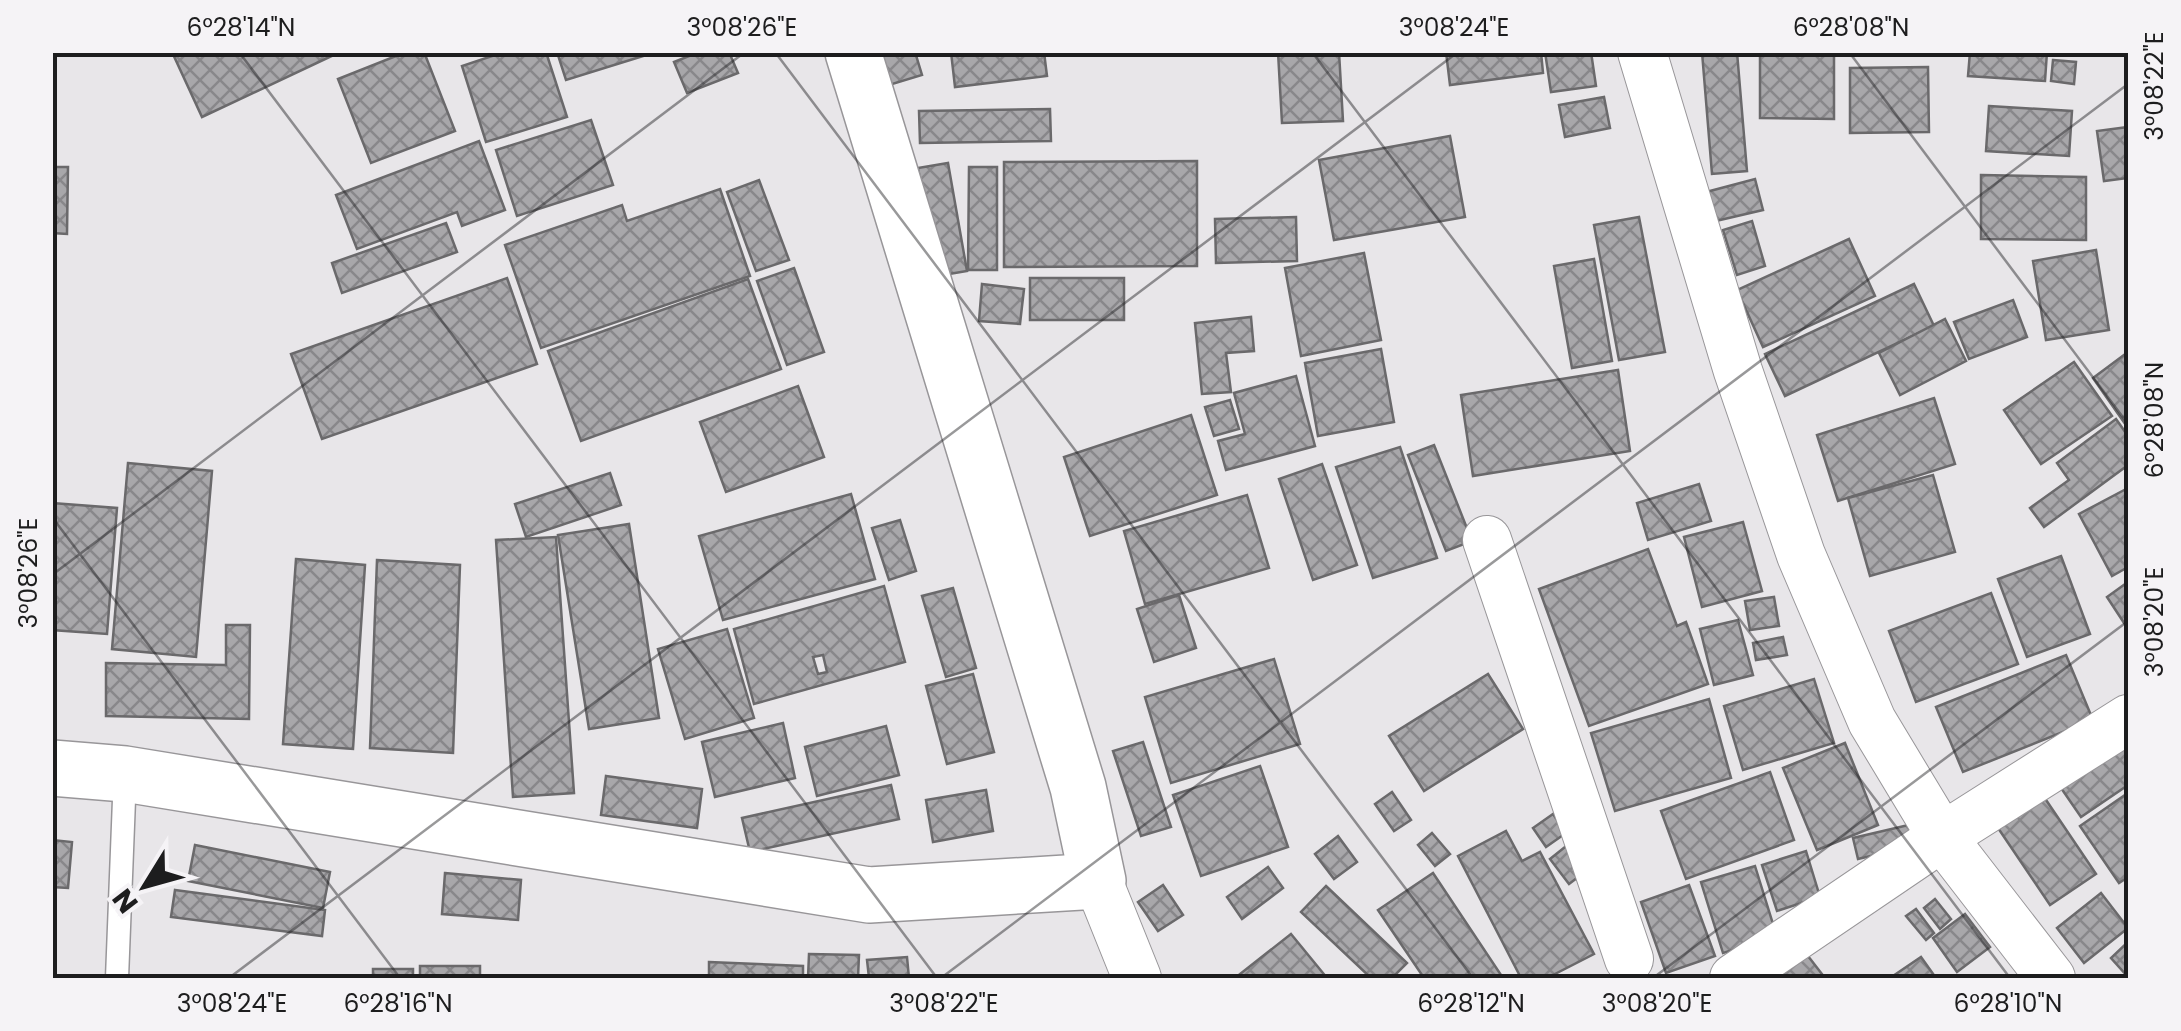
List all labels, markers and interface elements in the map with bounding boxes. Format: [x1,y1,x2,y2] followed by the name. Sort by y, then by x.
[187,10,295,45] text: 6°28'14"N
[687,10,797,45] text: 3°08'26"E
[1399,10,1509,45] text: 3°08'24"E
[1793,10,1909,45] text: 6°28'08"N
[2137,31,2172,141] text: 3°08'22"E
[2137,362,2172,478] text: 6°28'08"N
[11,518,46,628] text: 3°08'26"E
[2137,567,2172,677] text: 3°08'20"E
[95,836,195,936] north arrow
[104,881,147,921] text: N
[177,986,287,1021] text: 3°08'24"E
[343,986,453,1021] text: 6°28'16"N
[889,986,999,1021] text: 3°08'22"E
[1417,986,1525,1021] text: 6°28'12"N
[1602,986,1712,1021] text: 3°08'20"E
[1954,986,2062,1021] text: 6°28'10"N

